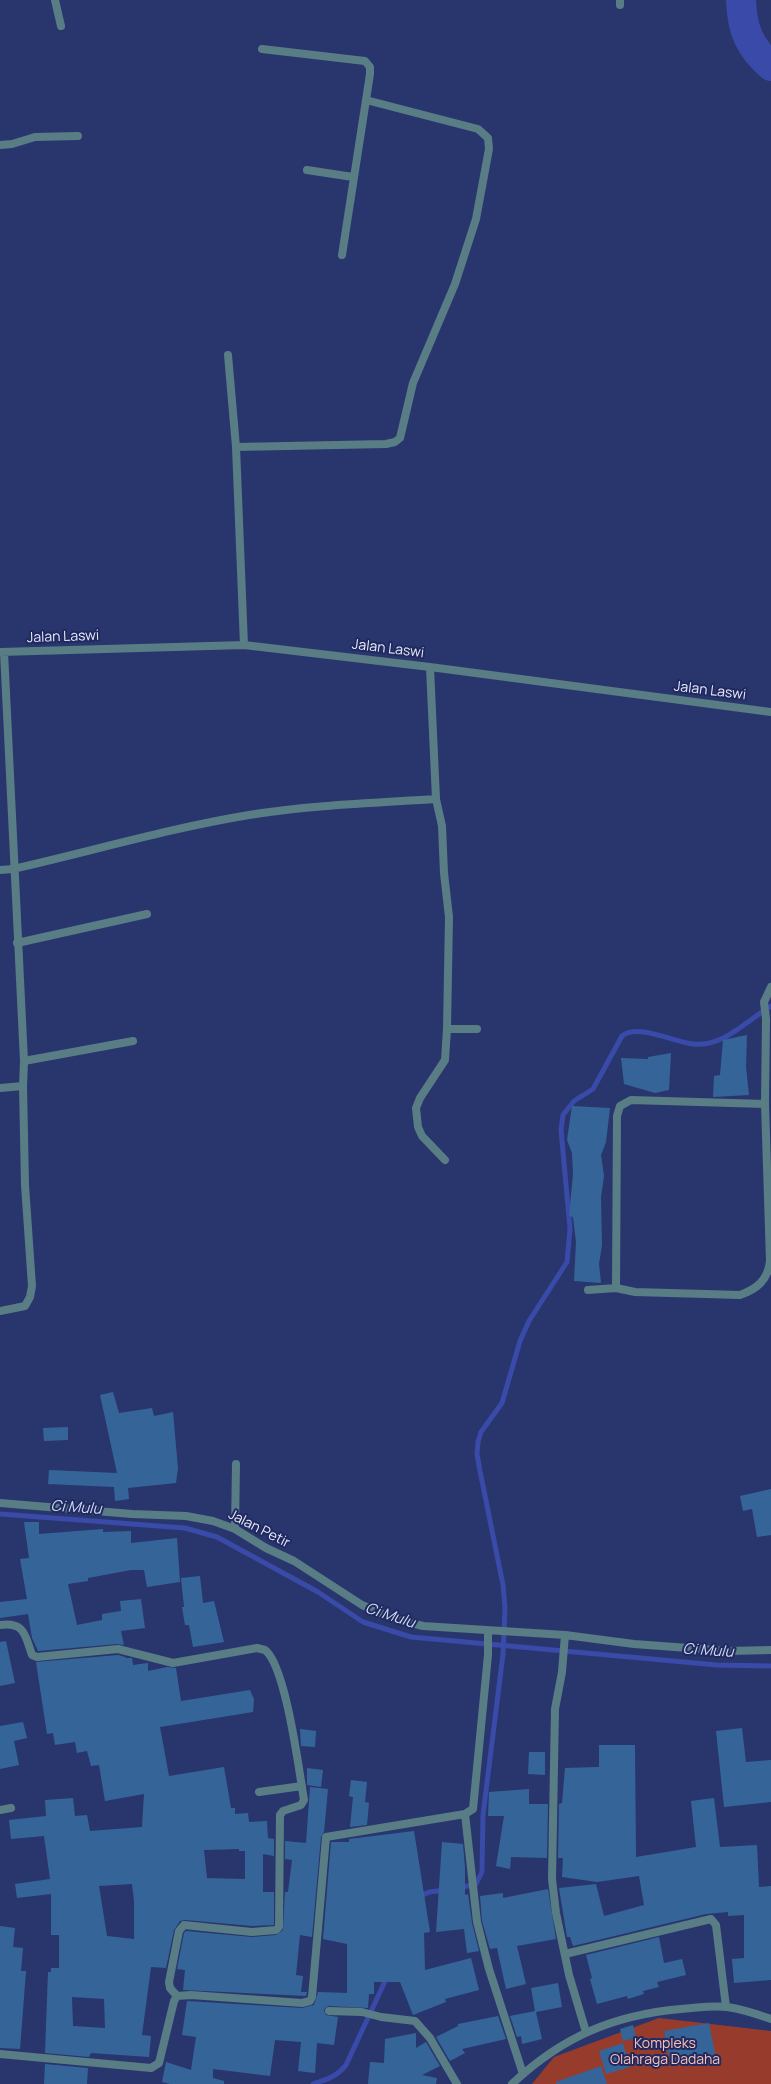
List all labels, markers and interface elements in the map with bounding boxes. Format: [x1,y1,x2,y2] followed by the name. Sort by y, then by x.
[27,627,99,647] street label: Jalan Laswi
[351,636,425,662] street label: Jalan Laswi
[673,678,747,704] street label: Jalan Laswi
[50,1497,102,1519] water label: Ci Mulu
[225,1506,293,1552] street label: Jalan Petir
[363,1600,417,1632] water label: Ci Mulu
[682,1640,734,1662] water label: Ci Mulu
[610,2036,720,2068] park label: Kompleks Olahraga Dadaha

